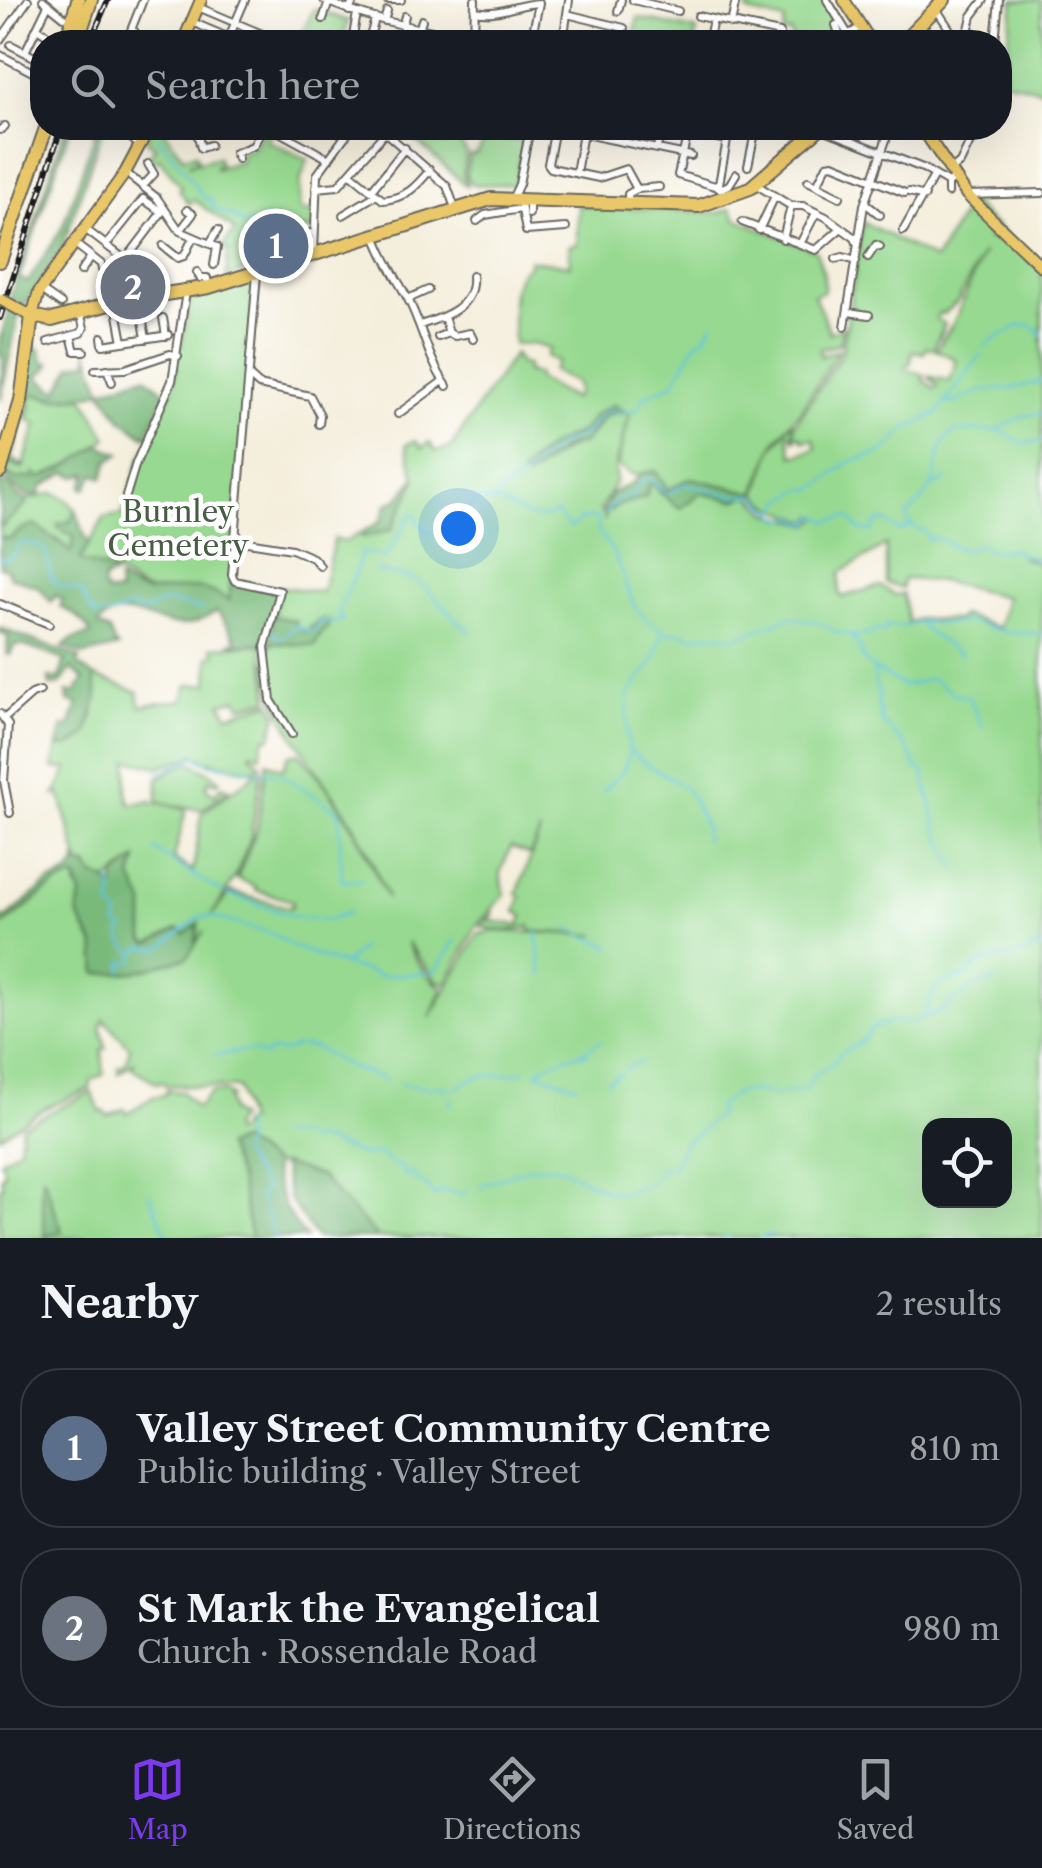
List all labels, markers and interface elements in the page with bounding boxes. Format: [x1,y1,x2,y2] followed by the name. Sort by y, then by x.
[30,30,1012,140] search box
[65,58,120,113] icon: search
[145,62,360,109] text: Search here
[244,208,308,284] pin: 1
[100,250,166,324] pin: 2
[107,493,249,564] park label: Burnley Cemetery
[433,503,484,554] your location
[922,1118,1012,1208] map controls
[922,1118,1012,1208] button: locate
[40,1277,198,1329] text: Nearby
[876,1284,1002,1323] text: 2 results
[137,1405,771,1452] text: Valley Street Community Centre
[67,1429,82,1468] text: 1
[909,1429,1000,1468] text: 810 m
[137,1452,580,1491] text: Public building · Valley Street
[137,1585,600,1632] text: St Mark the Evangelical
[65,1609,84,1648] text: 2
[904,1609,1000,1648] text: 980 m
[137,1632,537,1671] text: Church · Rossendale Road
[128,1752,188,1846] tab: Map
[443,1752,581,1846] tab: Directions
[837,1752,914,1846] tab: Saved

